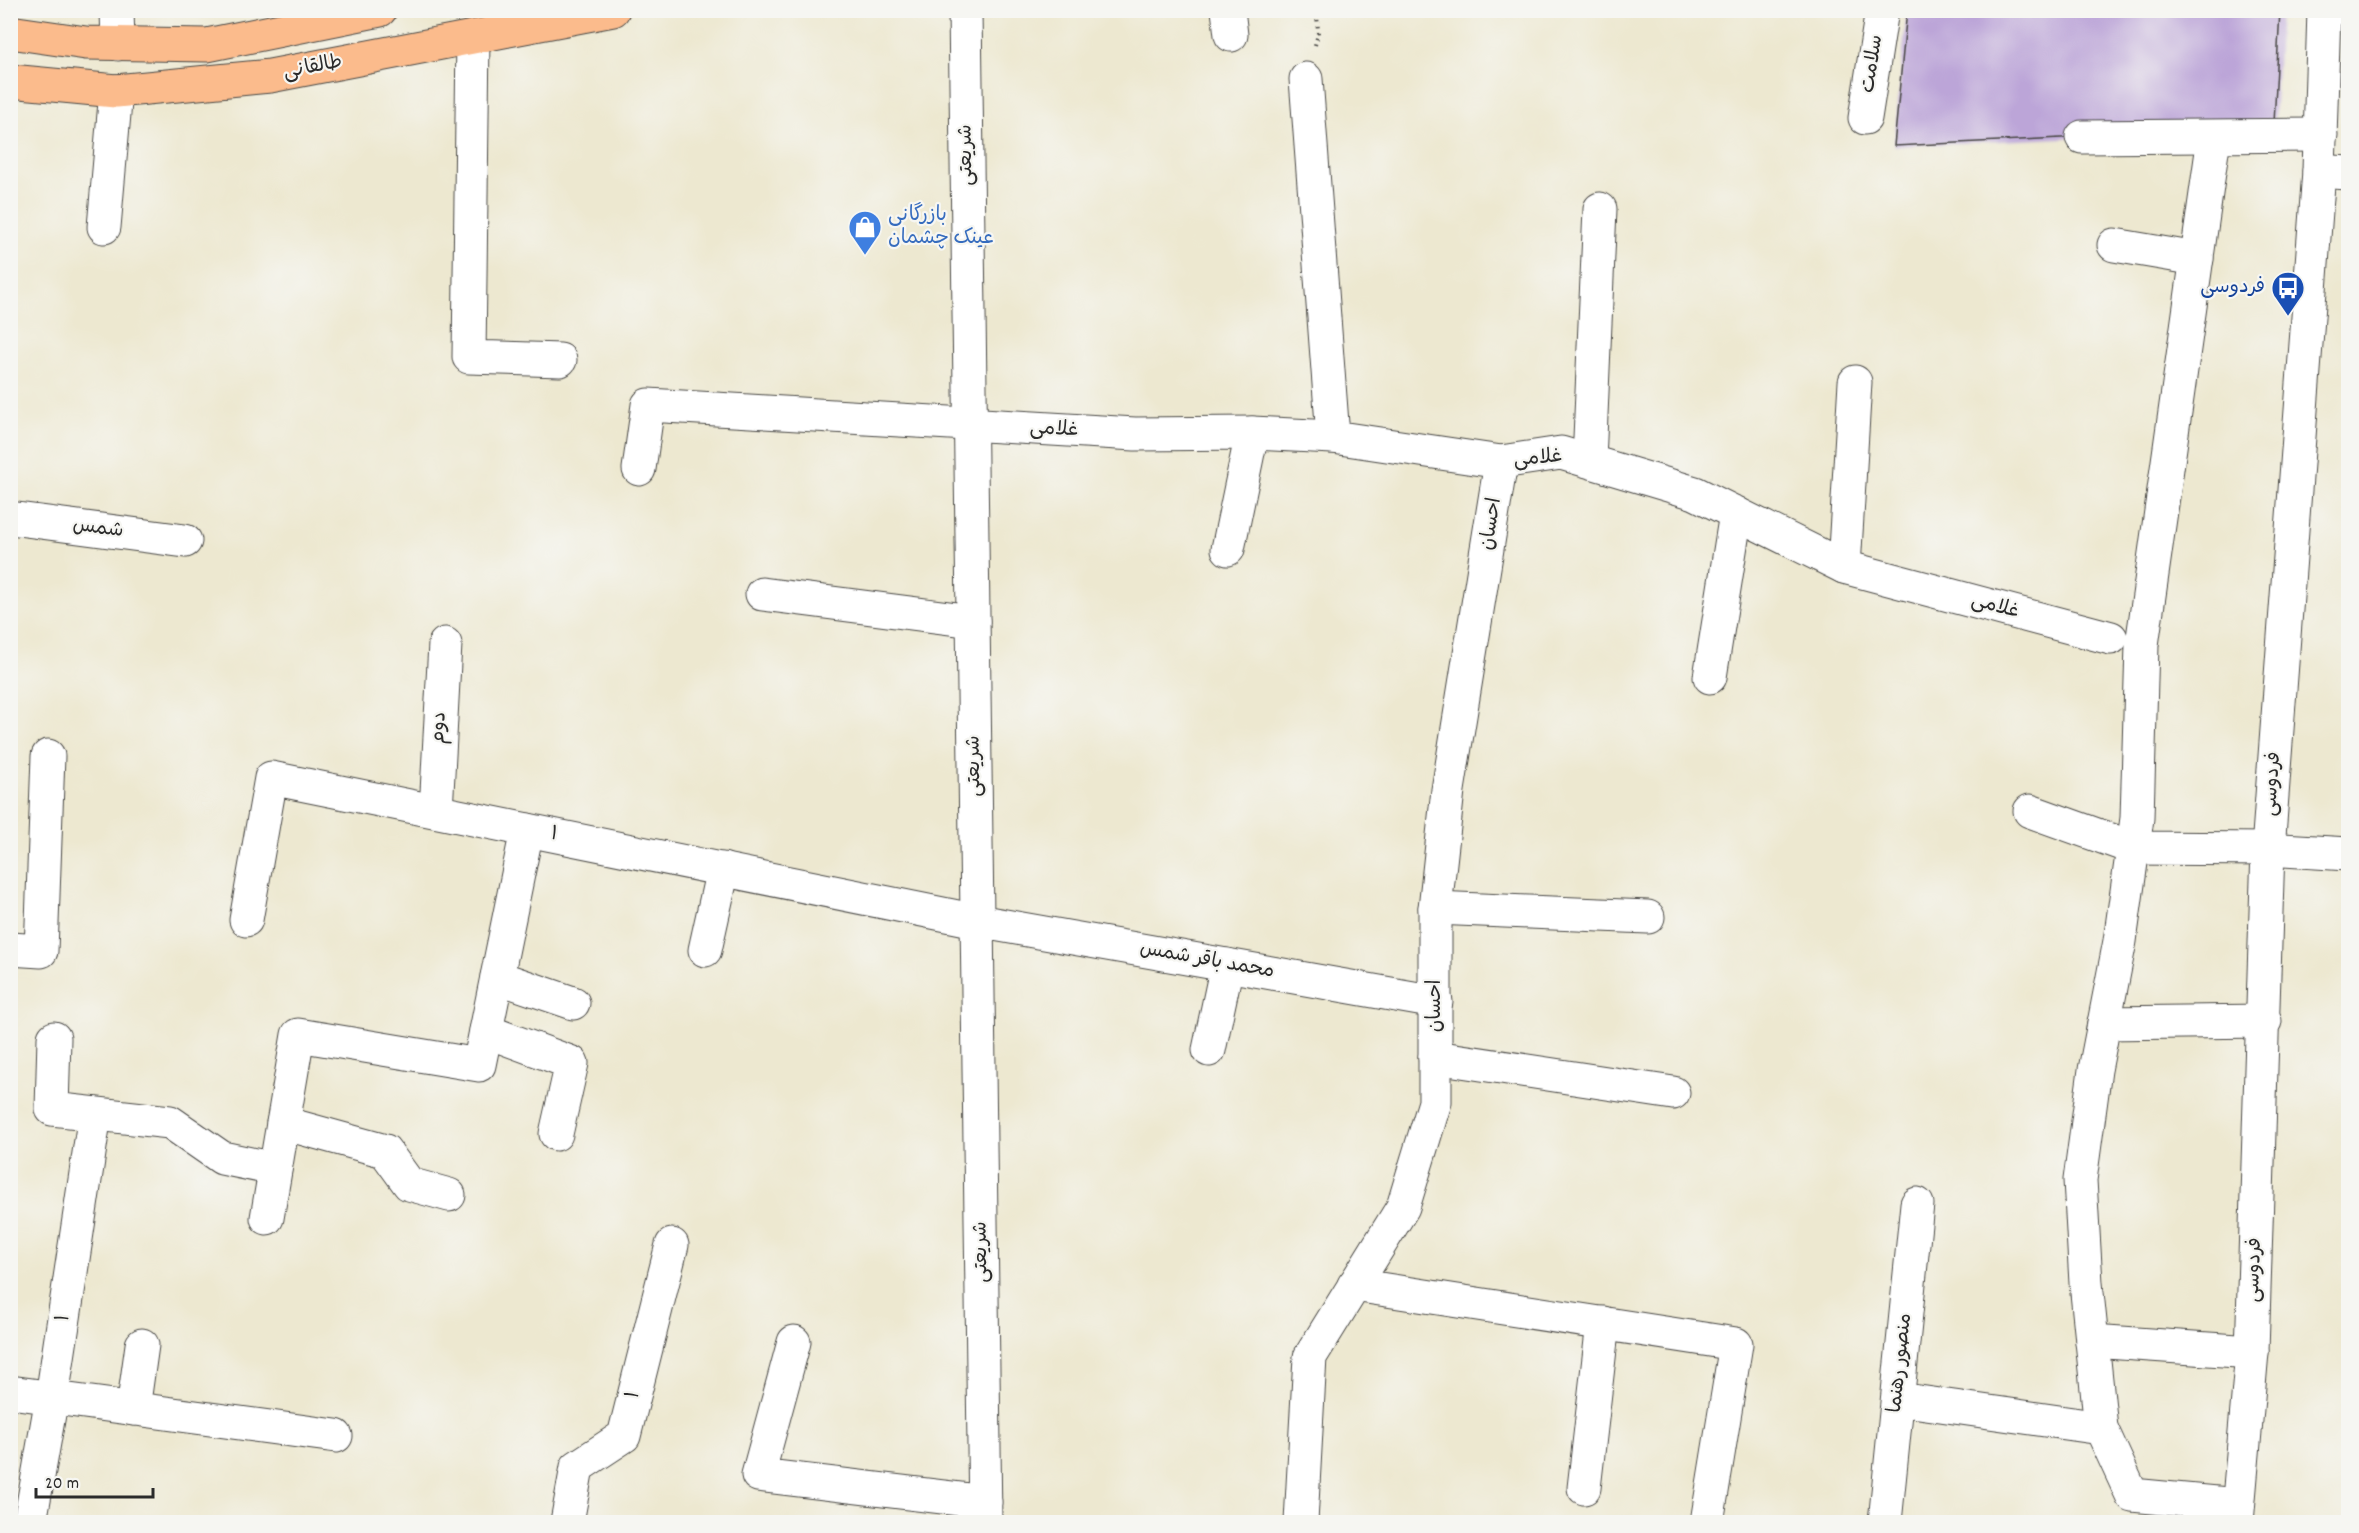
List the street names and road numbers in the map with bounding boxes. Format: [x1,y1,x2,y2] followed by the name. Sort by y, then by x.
[1855,33,1891,95] street label: سلامت
[281,49,345,87] street label: طالقانی
[952,124,982,186] street label: شریعتی
[1029,415,1079,445] street label: غلامی
[1513,443,1563,475] street label: غلامی
[1474,496,1510,552] street label: احسان
[71,512,125,546] street label: شمس
[1968,587,2022,627] street label: غلامی
[425,711,455,745] street label: دوم
[960,735,990,797] street label: شریعتی
[2257,751,2289,817] street label: فردوسی
[548,821,560,849] street label: ۱
[1138,935,1276,987] street label: محمد باقر شمس
[1422,980,1450,1032] street label: احسان
[967,1221,997,1283] street label: شریعتی
[2240,1237,2270,1303] street label: فردوسی
[50,1312,78,1324] street label: ۱
[1882,1312,1920,1414] street label: منصور رهنما
[620,1388,648,1402] street label: ۱

